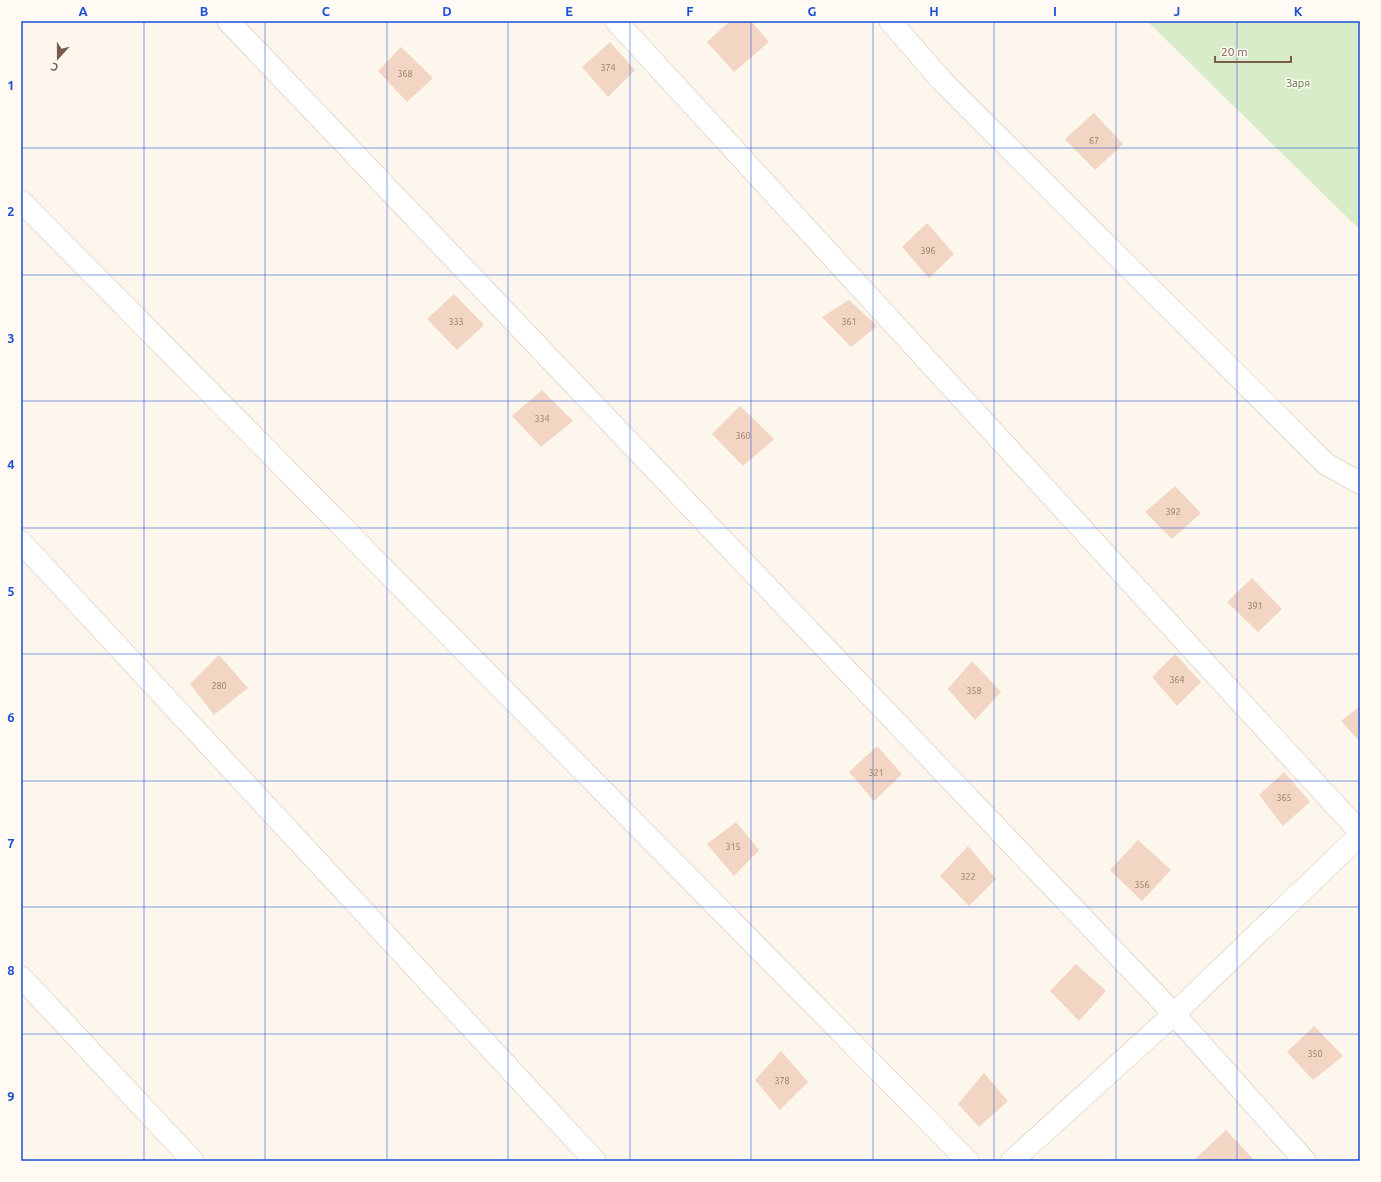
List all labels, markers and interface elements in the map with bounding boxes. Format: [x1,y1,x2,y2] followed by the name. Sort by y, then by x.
[78,4,88,18] text: A
[200,4,209,18] text: B
[322,4,331,18] text: C
[442,4,452,18] text: D
[565,4,573,18] text: E
[686,4,694,18] text: F
[808,4,817,18] text: G
[929,4,939,18] text: H
[1053,4,1057,18] text: I
[1174,4,1180,18] text: J
[1294,4,1303,18] text: K
[38,38,78,78] north arrow
[1215,38,1291,64] scale bar
[1221,45,1248,58] text: 20 m
[49,60,60,74] text: С
[600,63,616,73] house number: 374
[397,69,413,79] house number: 368
[1286,77,1310,89] park label: Заря
[7,78,15,92] text: 1
[1089,136,1099,146] house number: 67
[7,204,15,218] text: 2
[920,246,936,256] house number: 396
[448,317,464,327] house number: 333
[841,317,857,327] house number: 361
[7,331,15,345] text: 3
[534,414,550,424] house number: 334
[735,431,751,441] house number: 360
[7,457,15,471] text: 4
[1165,507,1181,517] house number: 392
[7,584,15,598] text: 5
[1247,601,1263,611] house number: 391
[1169,675,1185,685] house number: 364
[211,681,227,691] house number: 280
[966,686,982,696] house number: 358
[7,710,15,724] text: 6
[868,768,884,778] house number: 321
[1276,793,1292,803] house number: 365
[7,836,15,850] text: 7
[725,842,741,852] house number: 315
[960,872,976,882] house number: 322
[1134,880,1150,890] house number: 356
[7,963,15,977] text: 8
[1307,1049,1323,1059] house number: 350
[774,1076,790,1086] house number: 378
[7,1089,15,1103] text: 9

